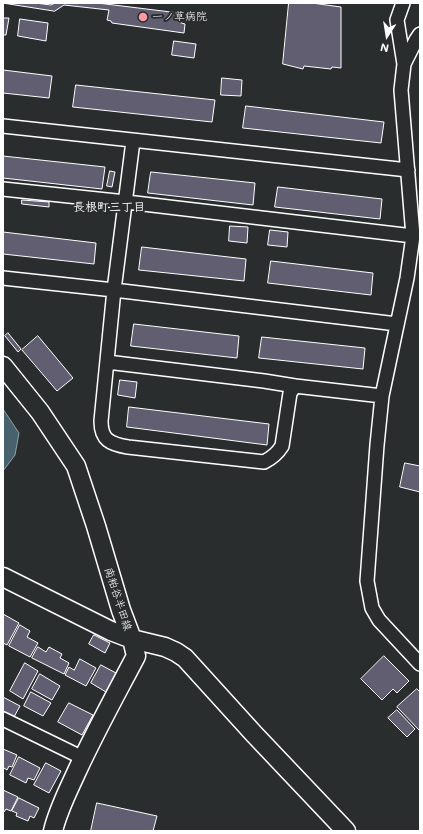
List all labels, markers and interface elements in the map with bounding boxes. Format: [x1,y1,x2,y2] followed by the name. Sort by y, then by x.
[152,10,207,24] place label: 一ノ草病院
[137,11,149,23] marker: 一ノ草病院
[367,16,407,56] north arrow
[379,40,390,56] text: N
[73,200,145,214] district label: 長根町三丁目
[102,566,134,632] street label: 南粕谷半田線

